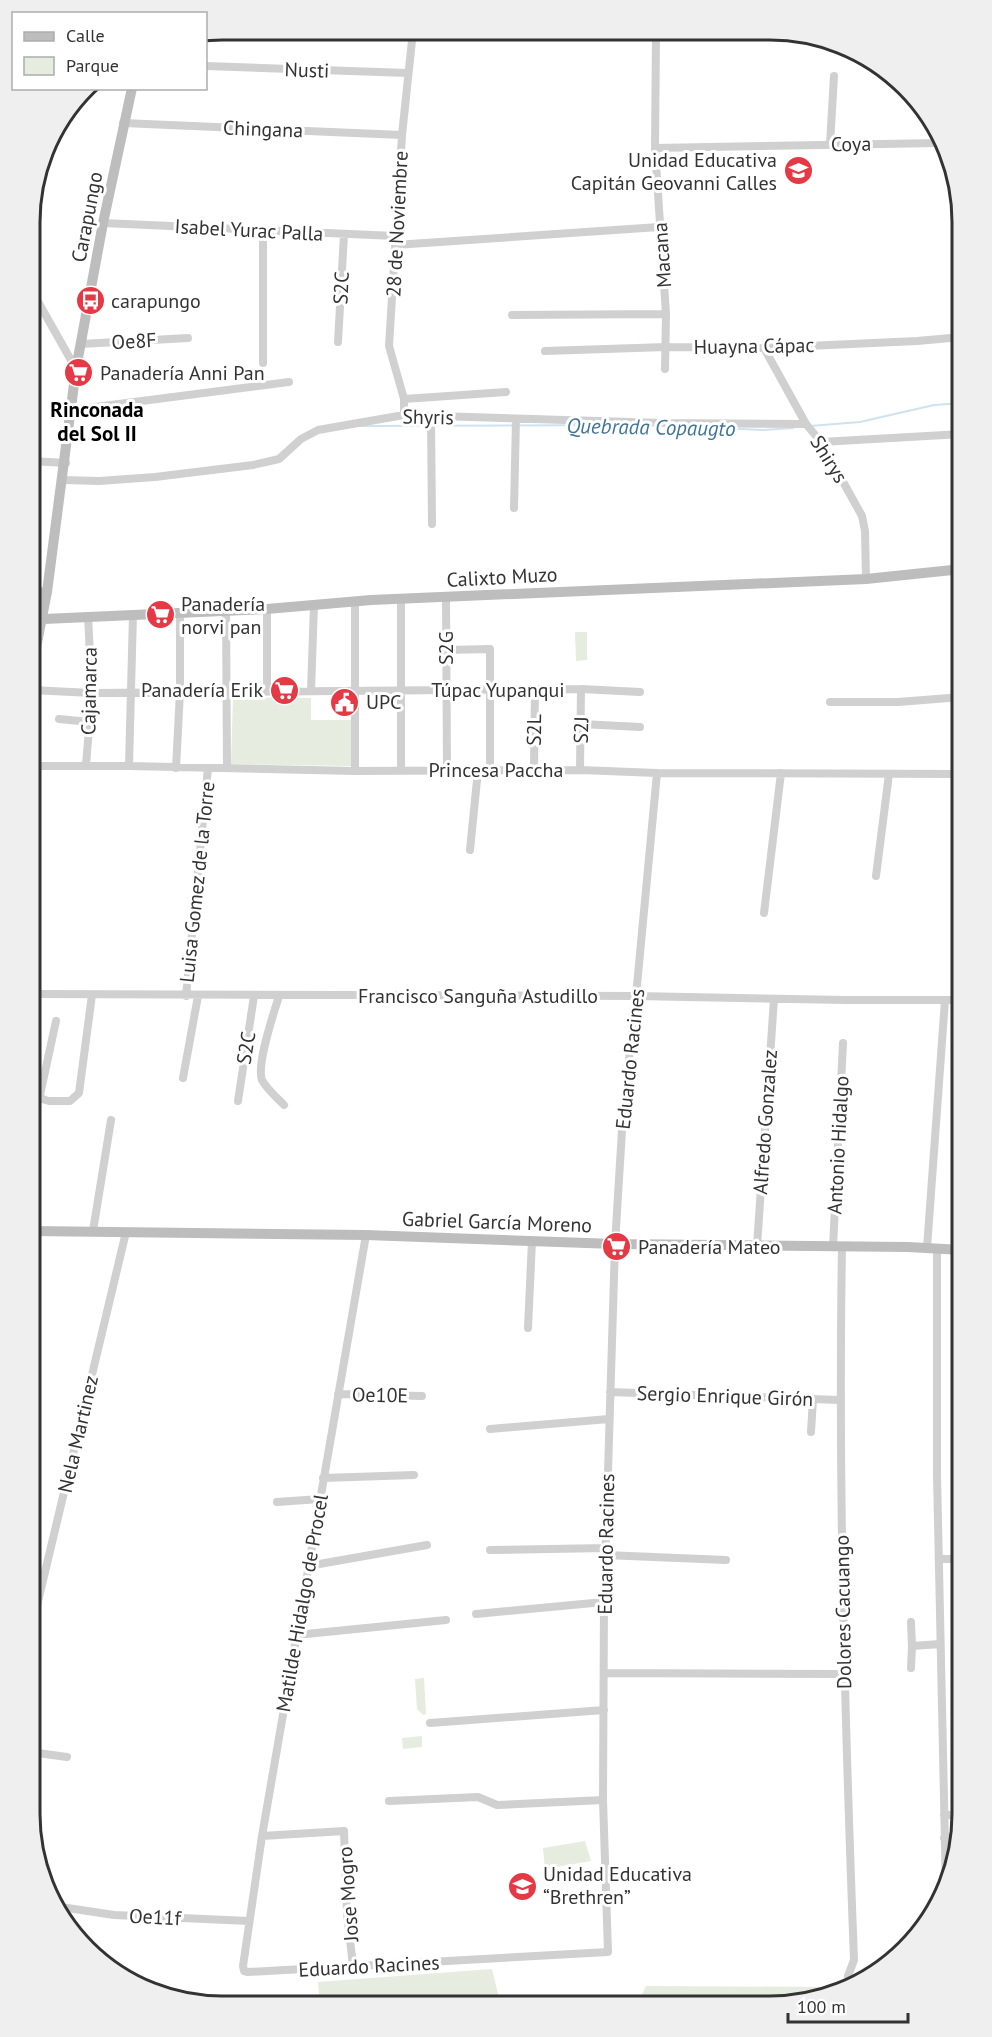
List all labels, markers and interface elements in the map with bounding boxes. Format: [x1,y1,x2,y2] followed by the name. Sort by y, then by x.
[12,12,207,90] legend
[66,24,105,47] text: Calle
[66,54,119,77] text: Parque
[284,56,330,84] street label: Nusti
[222,115,304,143] street label: Chingana
[831,131,871,157] street label: Coya
[571,147,777,196] place label: Unidad Educativa Capitán Geovanni Calles
[380,150,414,298] street label: 28 de Noviembre
[782,155,814,187] school or university icon: Unidad Educativa Capitán Geovanni Calles
[65,169,109,265] street label: Carapungo
[174,213,324,247] street label: Isabel Yurac Palla
[647,221,677,289] street label: Macana
[327,271,355,305] street label: S2C
[74,285,106,317] bus stop icon: carapungo
[111,288,201,314] place label: carapungo
[111,327,157,355] street label: Oe8F
[693,332,815,360] street label: Huayna Cápac
[63,357,95,389] supermarket icon: Panadería Anni Pan
[100,360,265,386] place label: Panadería Anni Pan
[50,396,144,447] district label: Rinconada del Sol II
[402,404,454,430] street label: Shyris
[566,412,736,442] water label: Quebrada Copaugto
[804,430,854,488] street label: Shirys
[446,561,558,593] street label: Calixto Muzo
[181,591,265,640] place label: Panadería norvi pan
[144,599,176,631] supermarket icon: Panadería norvi pan
[433,631,459,665] street label: S2G
[75,647,103,735] street label: Cajamarca
[268,674,300,706] supermarket icon: Panadería Erik
[141,677,263,703] place label: Panadería Erik
[431,677,565,703] street label: Túpac Yupanqui
[329,686,361,718] public building icon: UPC
[366,689,401,715] place label: UPC
[521,714,547,746] street label: S2L
[568,716,594,744] street label: S2J
[429,757,563,783] street label: Princesa Paccha
[173,780,221,984] street label: Luisa Gomez de la Torre
[358,983,598,1009] street label: Francisco Sanguña Astudillo
[610,987,650,1131] street label: Eduardo Racines
[231,1030,261,1066] street label: S2C
[747,1049,783,1195] street label: Alfredo Gonzalez
[821,1075,855,1215] street label: Antonio Hidalgo
[401,1206,593,1238] street label: Gabriel García Moreno
[601,1231,633,1263] supermarket icon: Panadería Mateo
[638,1234,781,1260] place label: Panadería Mateo
[52,1373,104,1495] street label: Nela Martinez
[636,1380,814,1412] street label: Sergio Enrique Girón
[352,1382,408,1408] street label: Oe10E
[592,1473,620,1615] street label: Eduardo Racines
[270,1492,334,1714] street label: Matilde Hidalgo de Procel
[829,1535,857,1689] street label: Dolores Cacuango
[332,1846,364,1943] street label: Jose Mogro
[543,1861,692,1910] place label: Unidad Educativa “Brethren”
[506,1870,538,1902] school or university icon: Unidad Educativa “Brethren”
[128,1903,183,1931] street label: Oe11f
[298,1949,440,1983] street label: Eduardo Racines
[788,1986,908,2024] scale bar
[797,1995,846,2018] text: 100 m

